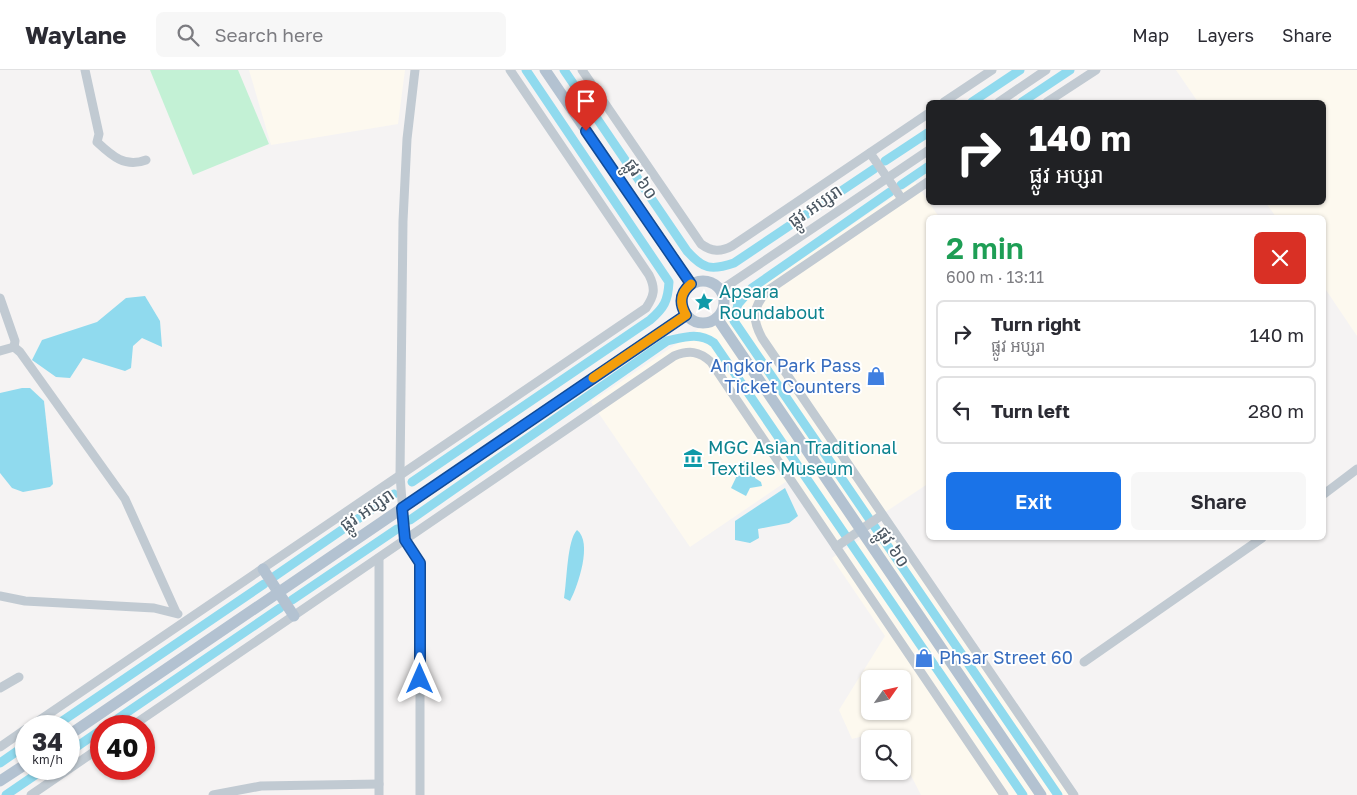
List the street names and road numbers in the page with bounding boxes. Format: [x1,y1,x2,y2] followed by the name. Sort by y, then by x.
[615,154,663,207] street label: ផ្លូវ ៦០
[783,179,849,237] street label: ផ្លូវ អប្សរា
[335,483,401,541] street label: ផ្លូវ អប្សរា
[867,522,915,575] street label: ផ្លូវ ៦០

